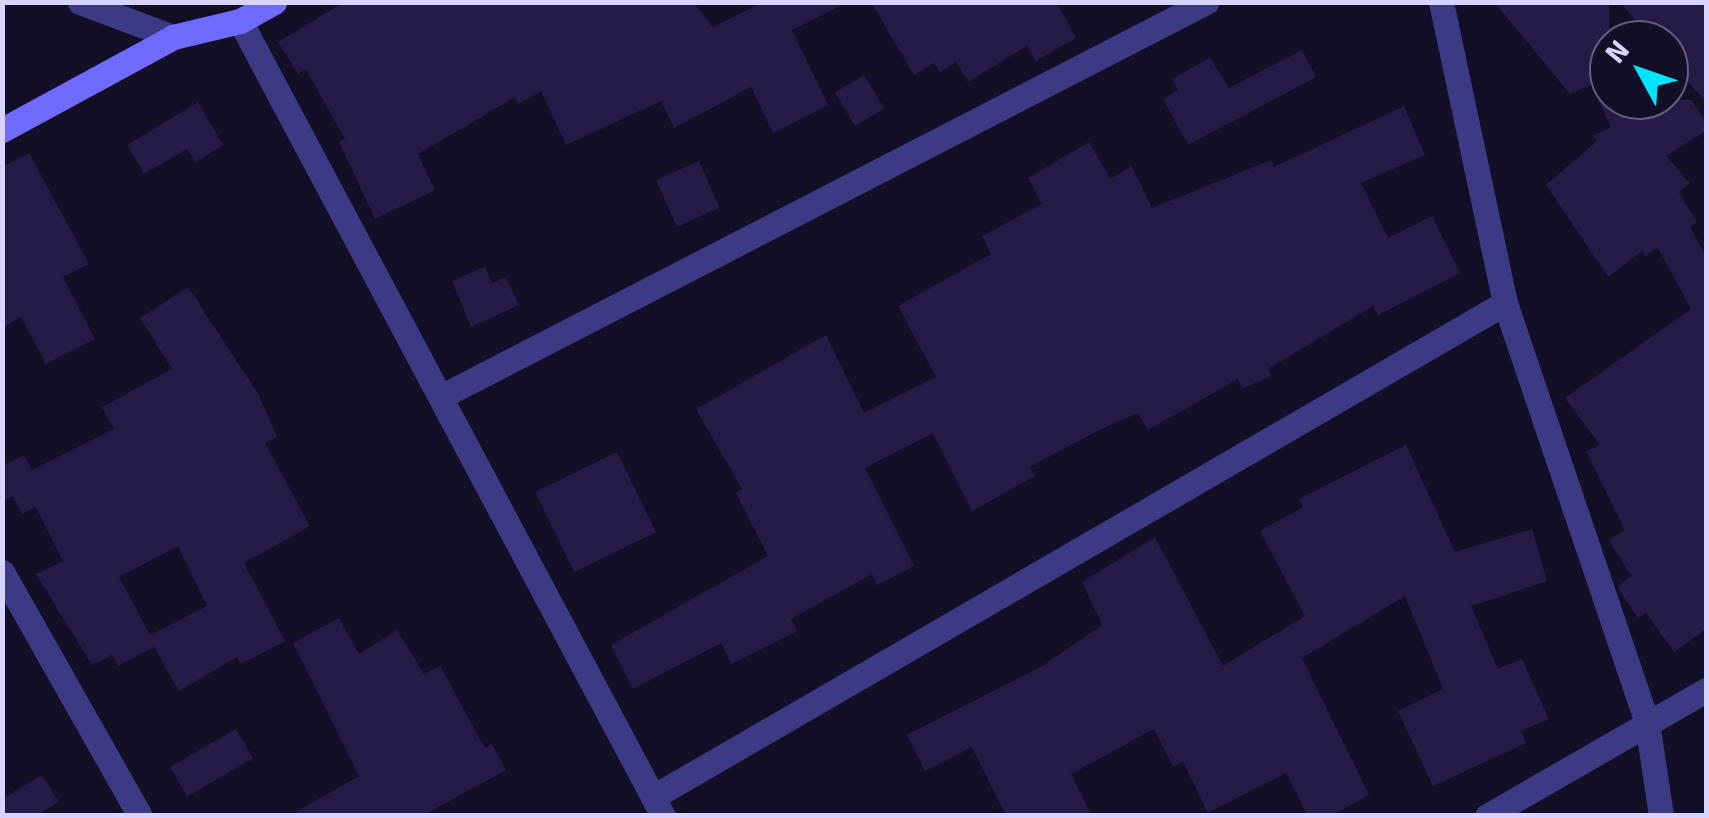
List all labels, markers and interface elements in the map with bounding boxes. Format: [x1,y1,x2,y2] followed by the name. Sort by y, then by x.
[1589,20,1689,120] north arrow
[1598,34,1637,70] text: N

